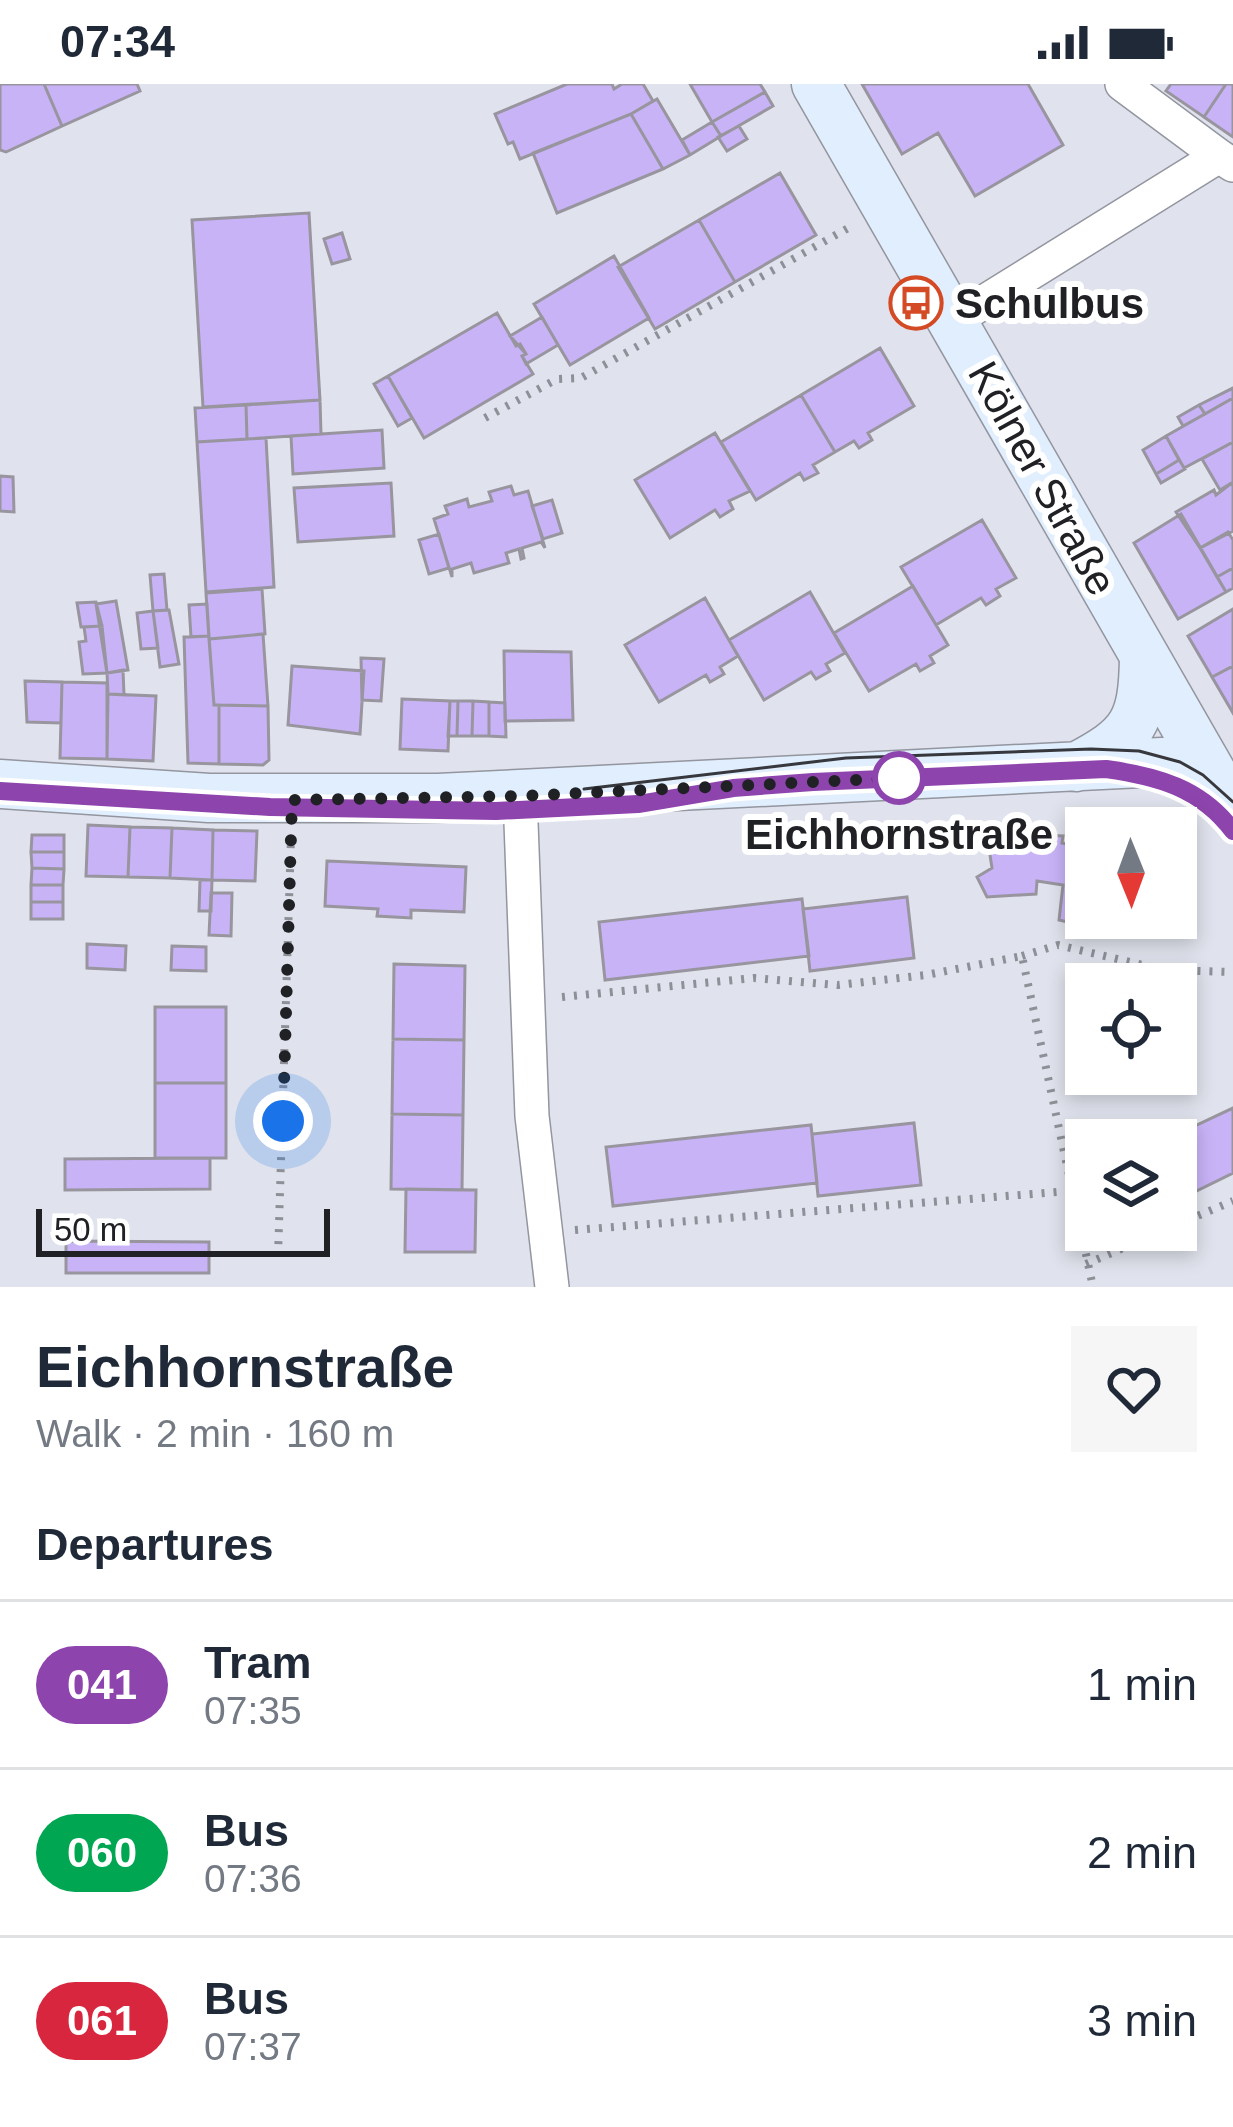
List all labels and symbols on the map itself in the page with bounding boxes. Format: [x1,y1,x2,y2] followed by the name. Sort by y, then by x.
[888,275,944,331] bus stop icon: Schulbus
[955,280,1144,327] place label: Schulbus
[959,354,1126,603] street label: Kölner Straße
[874,753,924,803] marker: Eichhornstraße
[1065,807,1197,939] north arrow
[745,811,1053,858] place label: Eichhornstraße
[253,1091,313,1151] your location
[36,1203,330,1256] scale bar

